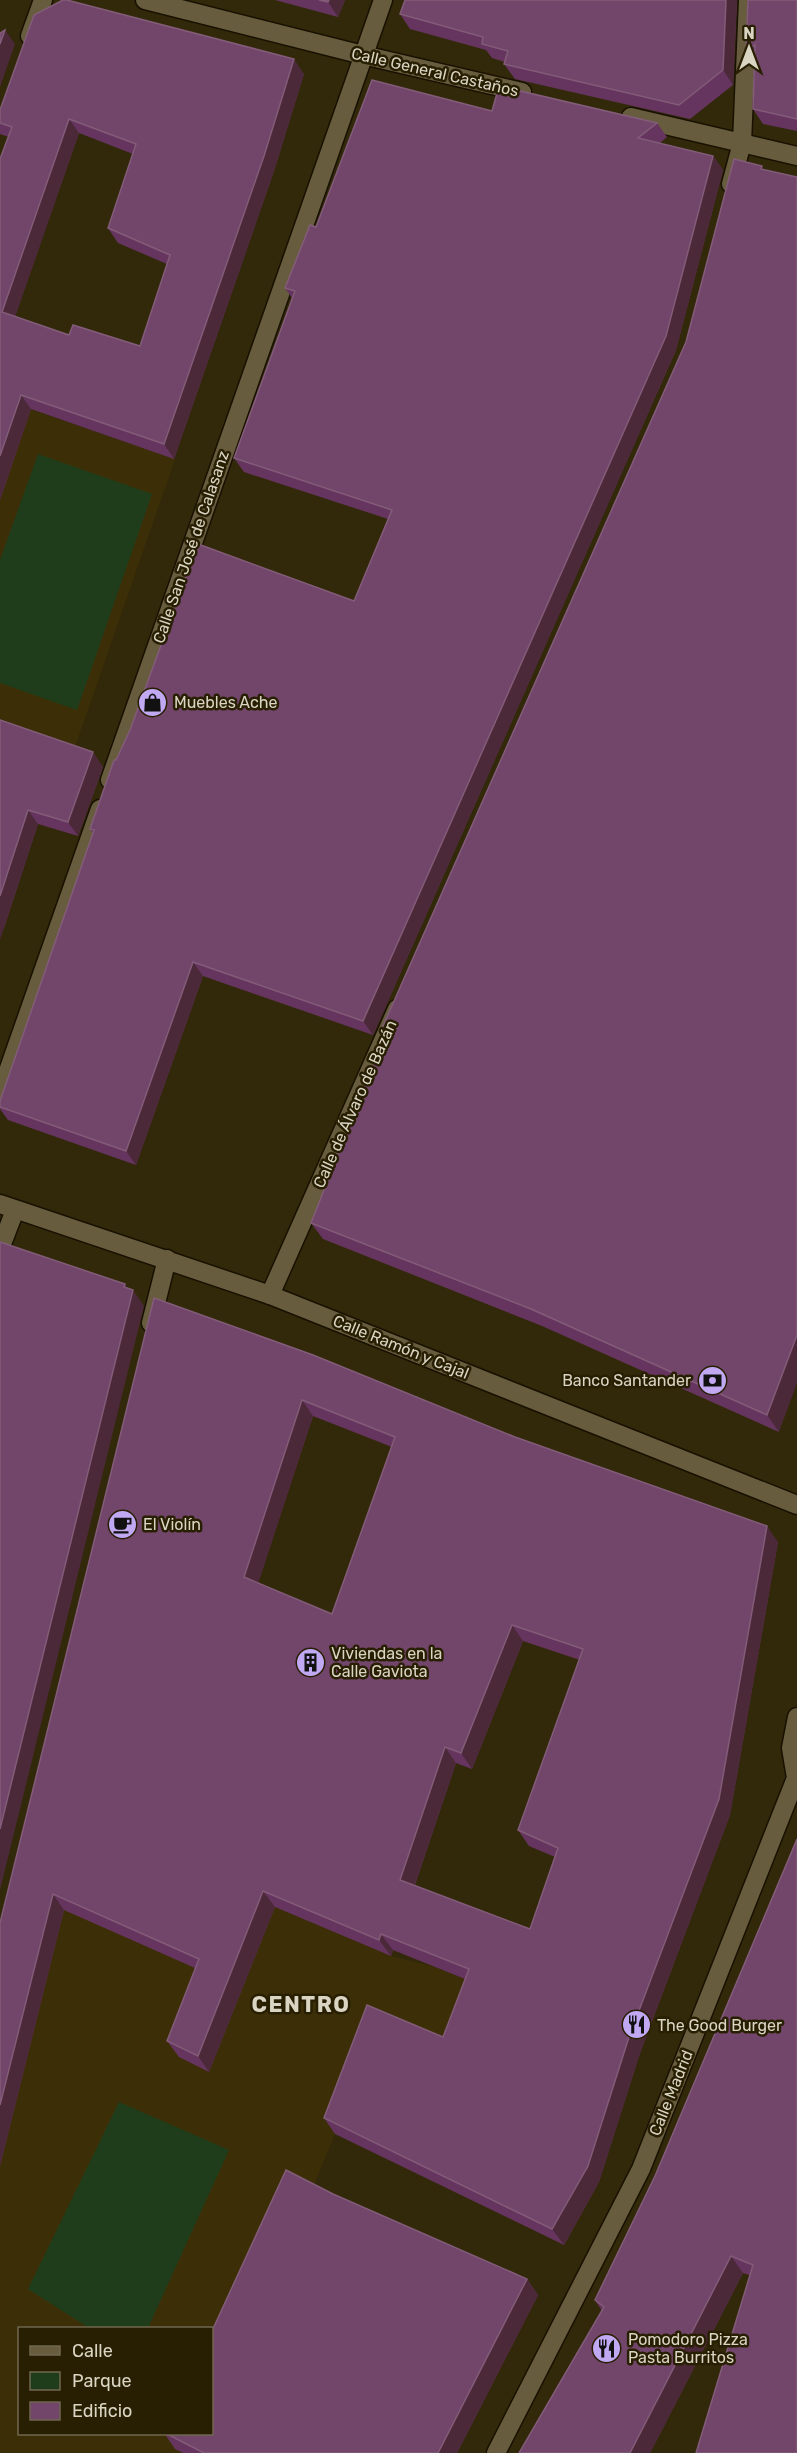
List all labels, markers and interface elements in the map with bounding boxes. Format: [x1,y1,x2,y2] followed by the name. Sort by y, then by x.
[719,18,779,78] north arrow
[743,24,755,43] text: N
[350,44,520,100] street label: Calle General Castaños
[149,448,233,646] street label: Calle San José de Calasanz
[137,686,169,718] shop icon: Muebles Ache
[174,693,278,712] place label: Muebles Ache
[309,1017,401,1191] street label: Calle de Álvaro de Bazán
[330,1311,472,1383] street label: Calle Ramón y Cajal
[696,1364,728,1396] bank icon: Banco Santander
[562,1371,691,1390] place label: Banco Santander
[106,1508,138,1540] cafe icon: El Violín
[143,1515,201,1534] place label: El Violín
[331,1644,442,1681] place label: Viviendas en la Calle Gaviota
[294,1646,326,1678] building icon: Viviendas en la Calle Gaviota
[252,1991,350,2018] district label: CENTRO
[620,2009,652,2041] restaurant icon: The Good Burger
[657,2016,782,2035] place label: The Good Burger
[645,2047,697,2139] street label: Calle Madrid
[18,2327,213,2435] legend
[628,2330,748,2367] place label: Pomodoro Pizza Pasta Burritos
[591,2332,623,2364] restaurant icon: Pomodoro Pizza Pasta Burritos
[72,2340,113,2362] text: Calle
[72,2370,132,2392] text: Parque
[72,2400,132,2422] text: Edificio

